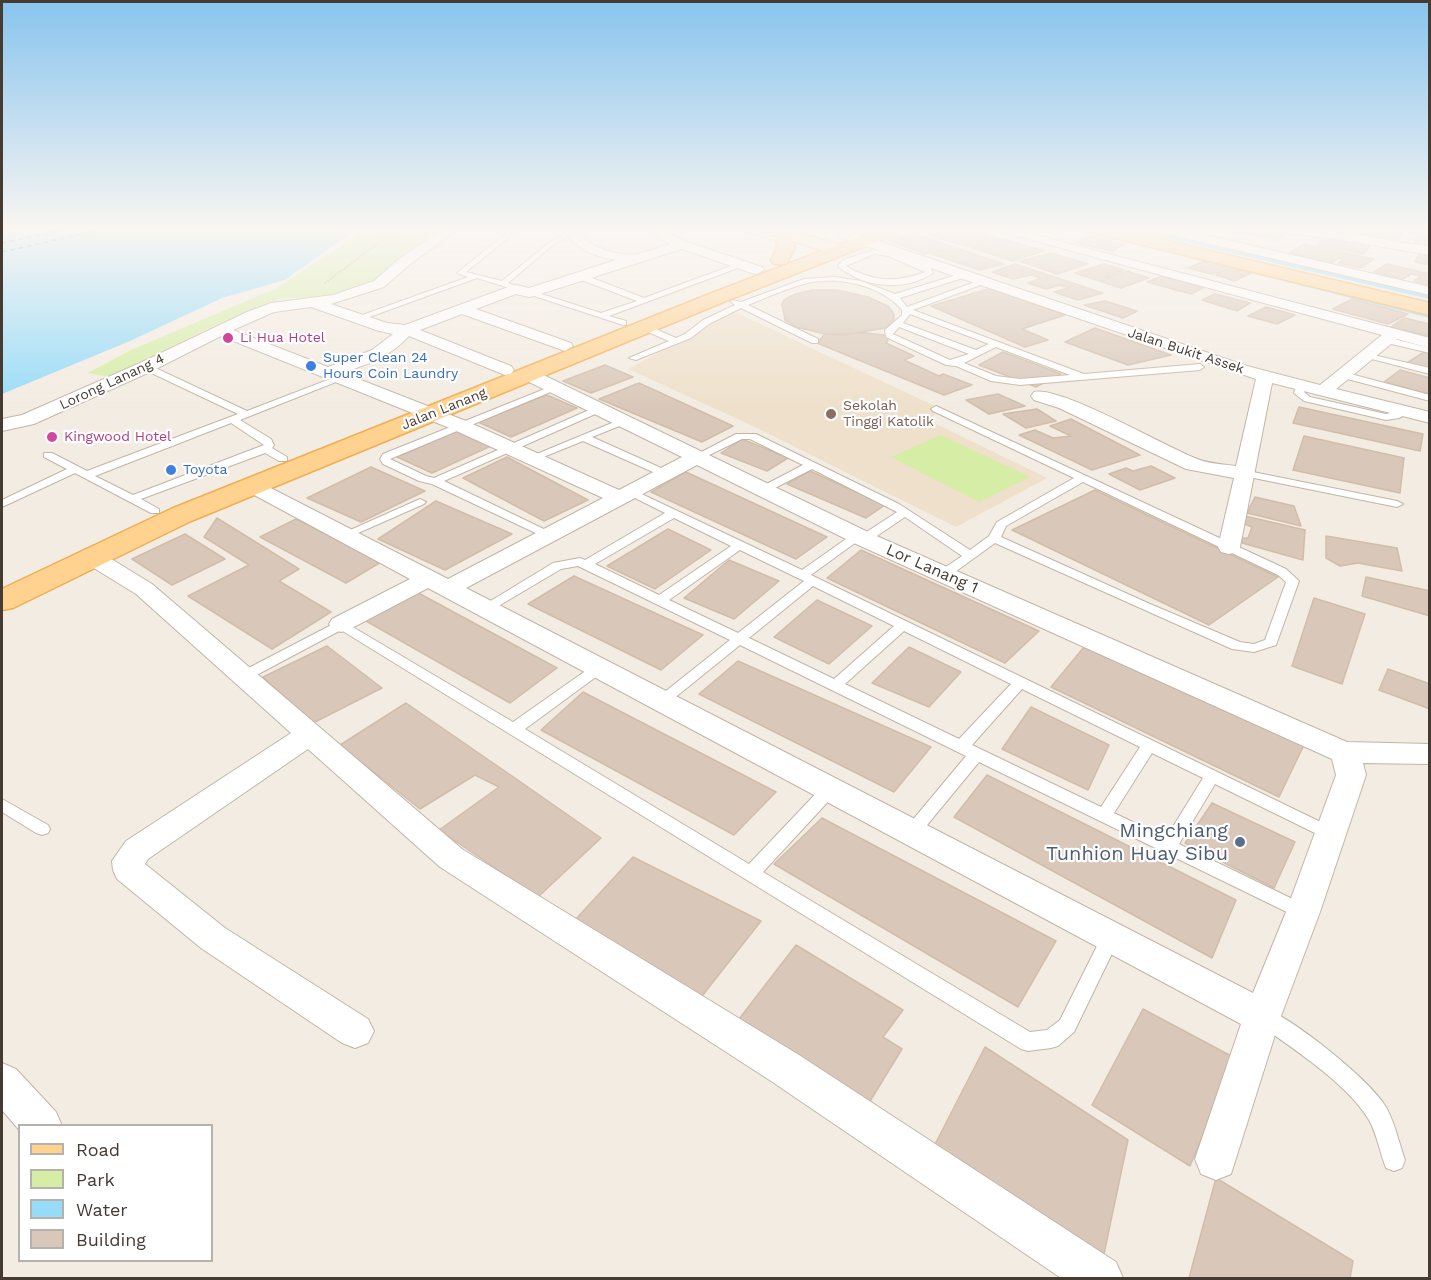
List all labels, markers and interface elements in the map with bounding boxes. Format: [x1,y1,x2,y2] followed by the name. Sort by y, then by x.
[1126,324,1246,378] street label: Jalan Bukit Assek
[240,330,325,346] place label: Li Hua Hotel
[221,331,235,345] marker: Li Hua Hotel
[57,350,167,414] street label: Lorong Lanang 4
[323,350,458,382] place label: Super Clean 24 Hours Coin Laundry
[304,359,318,373] marker: Super Clean 24 Hours Coin Laundry
[399,384,489,434] street label: Jalan Lanang
[843,398,934,430] place label: Sekolah Tinggi Katolik
[824,407,838,421] marker: Sekolah Tinggi Katolik
[64,429,171,445] place label: Kingwood Hotel
[45,430,59,444] marker: Kingwood Hotel
[183,462,227,478] place label: Toyota
[164,463,178,477] marker: Toyota
[883,540,981,598] street label: Lor Lanang 1
[1046,819,1228,866] place label: Mingchiang Tunhion Huay Sibu
[1233,835,1247,849] marker: Mingchiang Tunhion Huay Sibu
[18,1124,213,1262] legend
[76,1139,120,1160] text: Road
[76,1169,115,1190] text: Park
[76,1199,128,1220] text: Water
[76,1229,146,1250] text: Building

